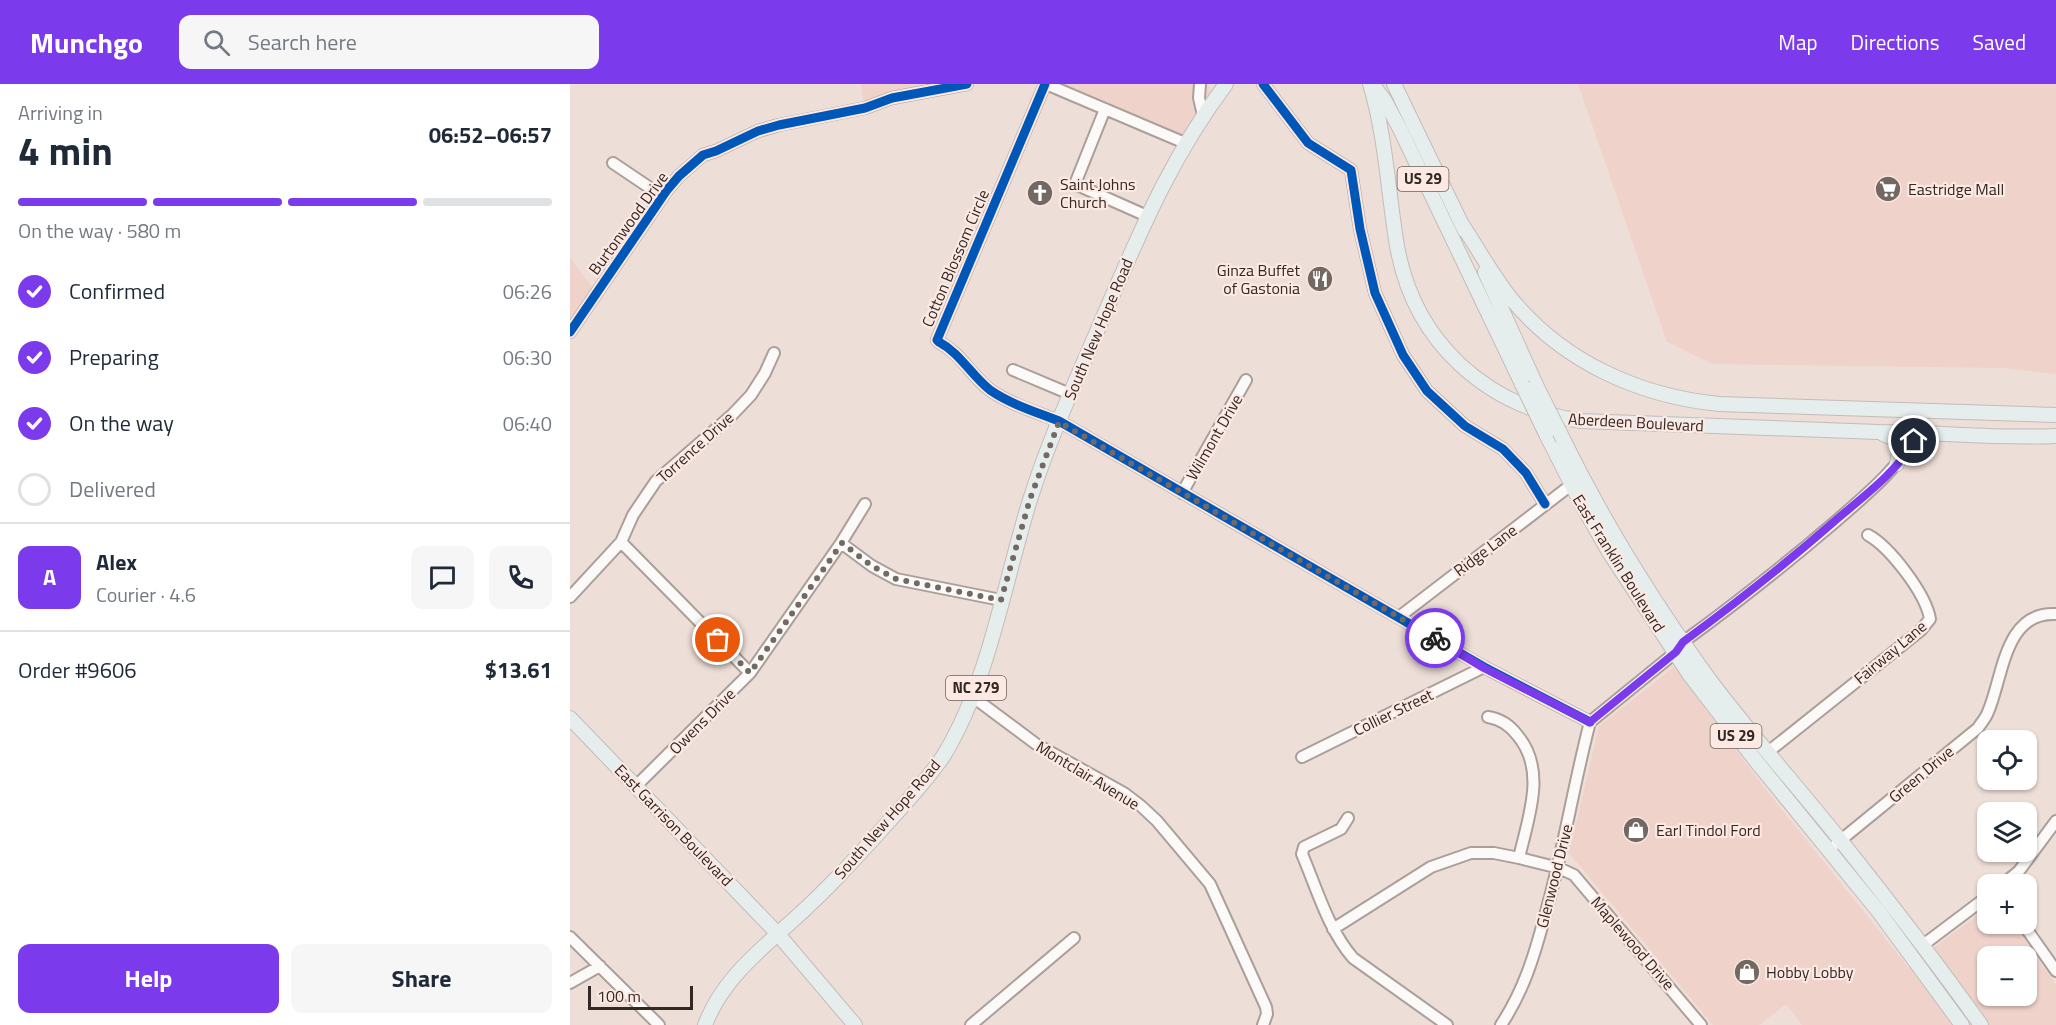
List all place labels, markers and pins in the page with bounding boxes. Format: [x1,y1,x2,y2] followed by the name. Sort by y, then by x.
[1060,172,1136,214] place label: Saint Johns Church
[1873,174,1903,204] supermarket icon: Eastridge Mall
[1908,177,2004,201] place label: Eastridge Mall
[1025,178,1055,208] church icon: Saint Johns Church
[1217,258,1300,300] place label: Ginza Buffet of Gastonia
[1305,264,1335,294] restaurant icon: Ginza Buffet of Gastonia
[1888,415,1939,466] pin
[692,614,743,665] pin
[1621,815,1651,845] shop icon: Earl Tindol Ford
[1656,818,1761,842] place label: Earl Tindol Ford
[1732,957,1762,987] shop icon: Hobby Lobby
[1766,960,1854,984] place label: Hobby Lobby

